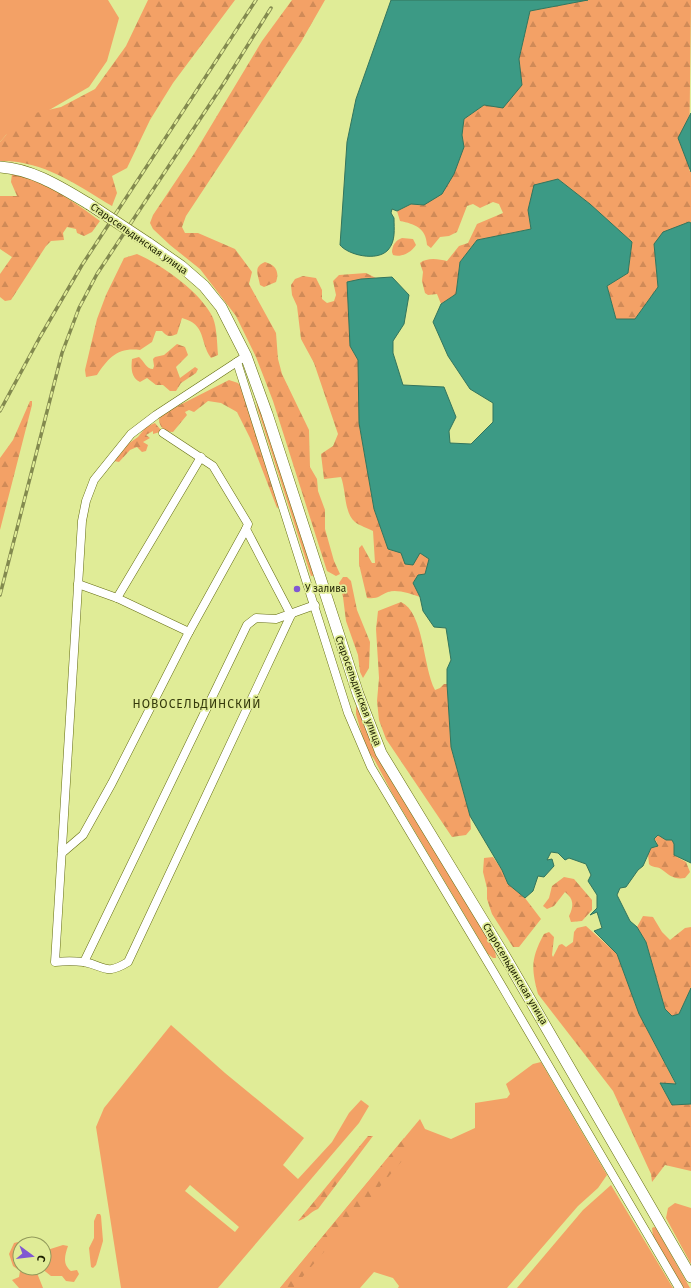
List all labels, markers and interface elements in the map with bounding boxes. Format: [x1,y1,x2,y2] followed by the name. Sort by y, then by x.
[88,201,190,277] street label: Старосельдинская улица
[305,583,346,595] place label: У залива
[292,584,302,594] marker: У залива
[333,634,383,748] street label: Старосельдинская улица
[133,696,261,711] district label: НОВОСЕЛЬДИНСКИЙ
[480,921,550,1027] street label: Старосельдинская улица
[12,1236,52,1276] north arrow
[34,1254,48,1264] text: С

